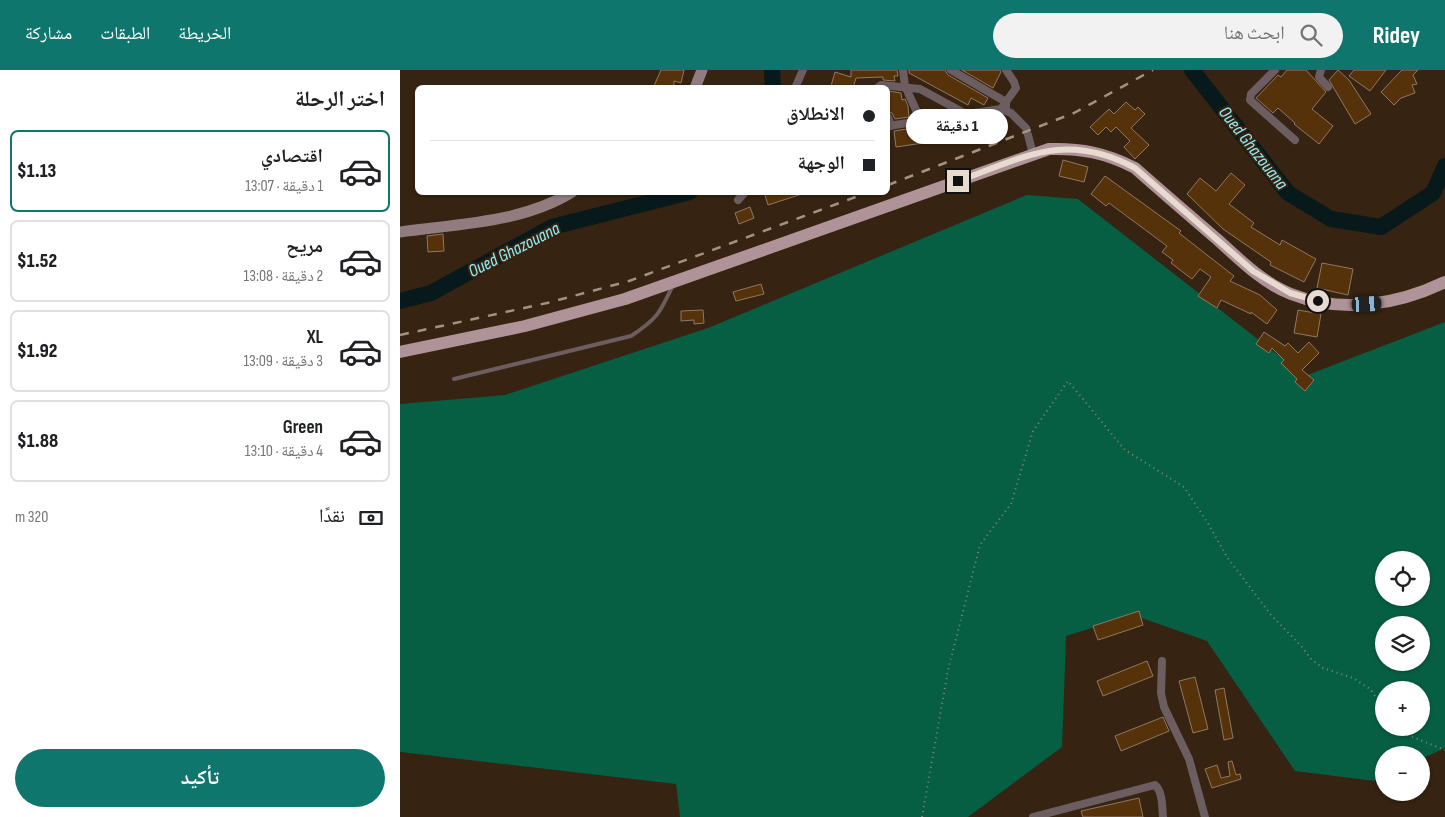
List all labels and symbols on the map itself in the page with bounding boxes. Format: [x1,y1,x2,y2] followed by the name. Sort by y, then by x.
[1214,102,1292,194] water label: Oued Ghazouana
[907,108,1009,144] callout: 1 دقيقة
[947,170,969,192] route end
[465,218,564,282] water label: Oued Ghazouana
[1307,290,1329,312] route start
[1351,296,1382,312] car

